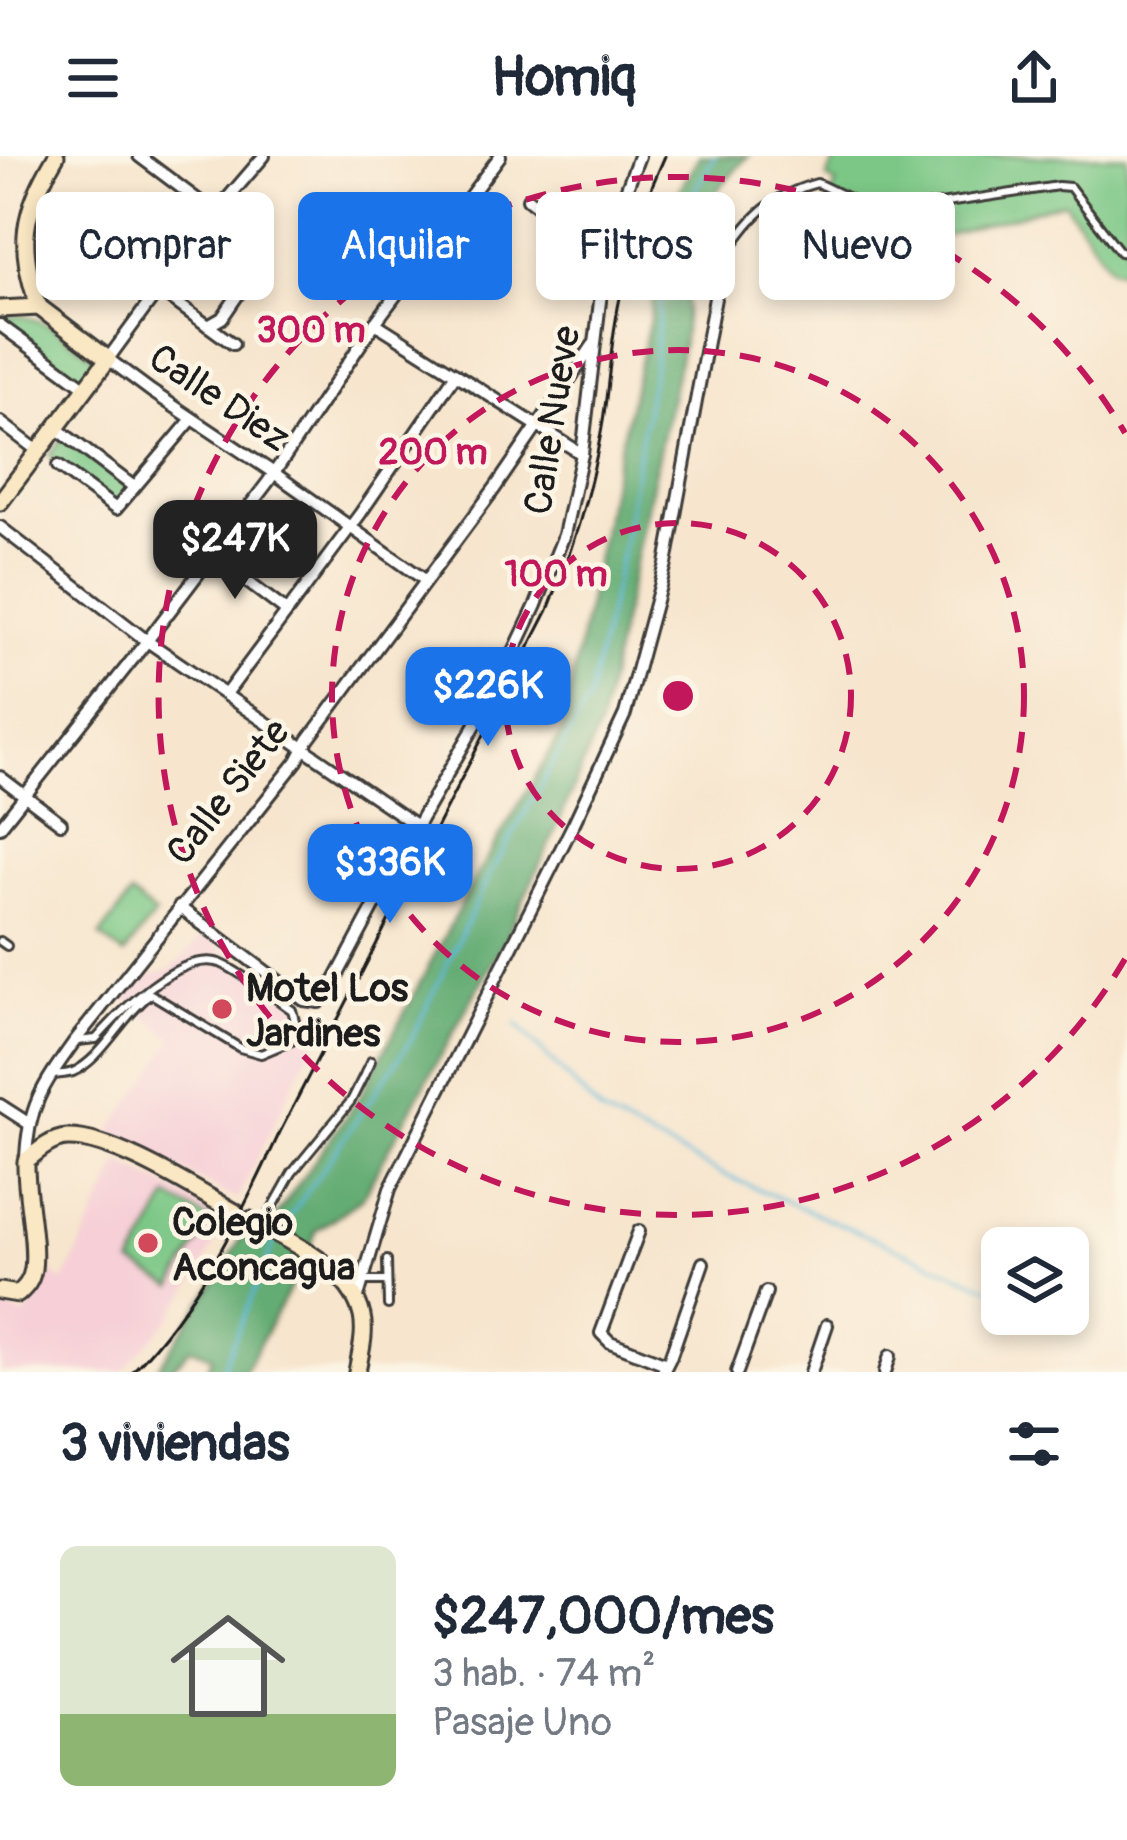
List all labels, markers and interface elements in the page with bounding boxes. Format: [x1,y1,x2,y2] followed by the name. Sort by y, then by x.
[491,44,636,112] text: Homiq
[60,45,126,111] icon: menu
[1001,45,1067,111] icon: share
[36,192,274,300] chip: Comprar
[298,192,512,300] chip: Alquilar
[536,192,735,300] chip: Filtros
[759,192,955,300] chip: Nuevo
[256,308,366,353] text: 300 m
[513,322,592,518] street label: Calle Nueve
[139,333,299,463] street label: Calle Diez
[378,430,488,475] text: 200 m
[151,500,319,602] pin: $247K
[180,514,290,563] text: $247K
[504,552,608,597] text: 100 m
[404,647,572,749] pin: $226K
[433,661,543,710] text: $226K
[657,675,699,717] centre of rings
[156,709,301,875] street label: Calle Siete
[306,824,474,926] pin: $336K
[335,838,445,887] text: $336K
[246,964,409,1058] place label: Motel Los Jardines
[209,996,235,1022] marker: Motel Los Jardines
[172,1198,355,1292] place label: Colegio Aconcagua
[981,1227,1089,1335] map controls
[981,1227,1089,1335] button: layers
[135,1230,161,1256] marker: Colegio Aconcagua
[1001,1411,1067,1477] icon: filters
[60,1412,290,1476] text: 3 viviendas
[432,1585,774,1649] text: $247,000/mes
[156,1594,300,1738] icon: home
[432,1649,656,1698] text: 3 hab. · 74 m²
[432,1698,612,1747] text: Pasaje Uno

